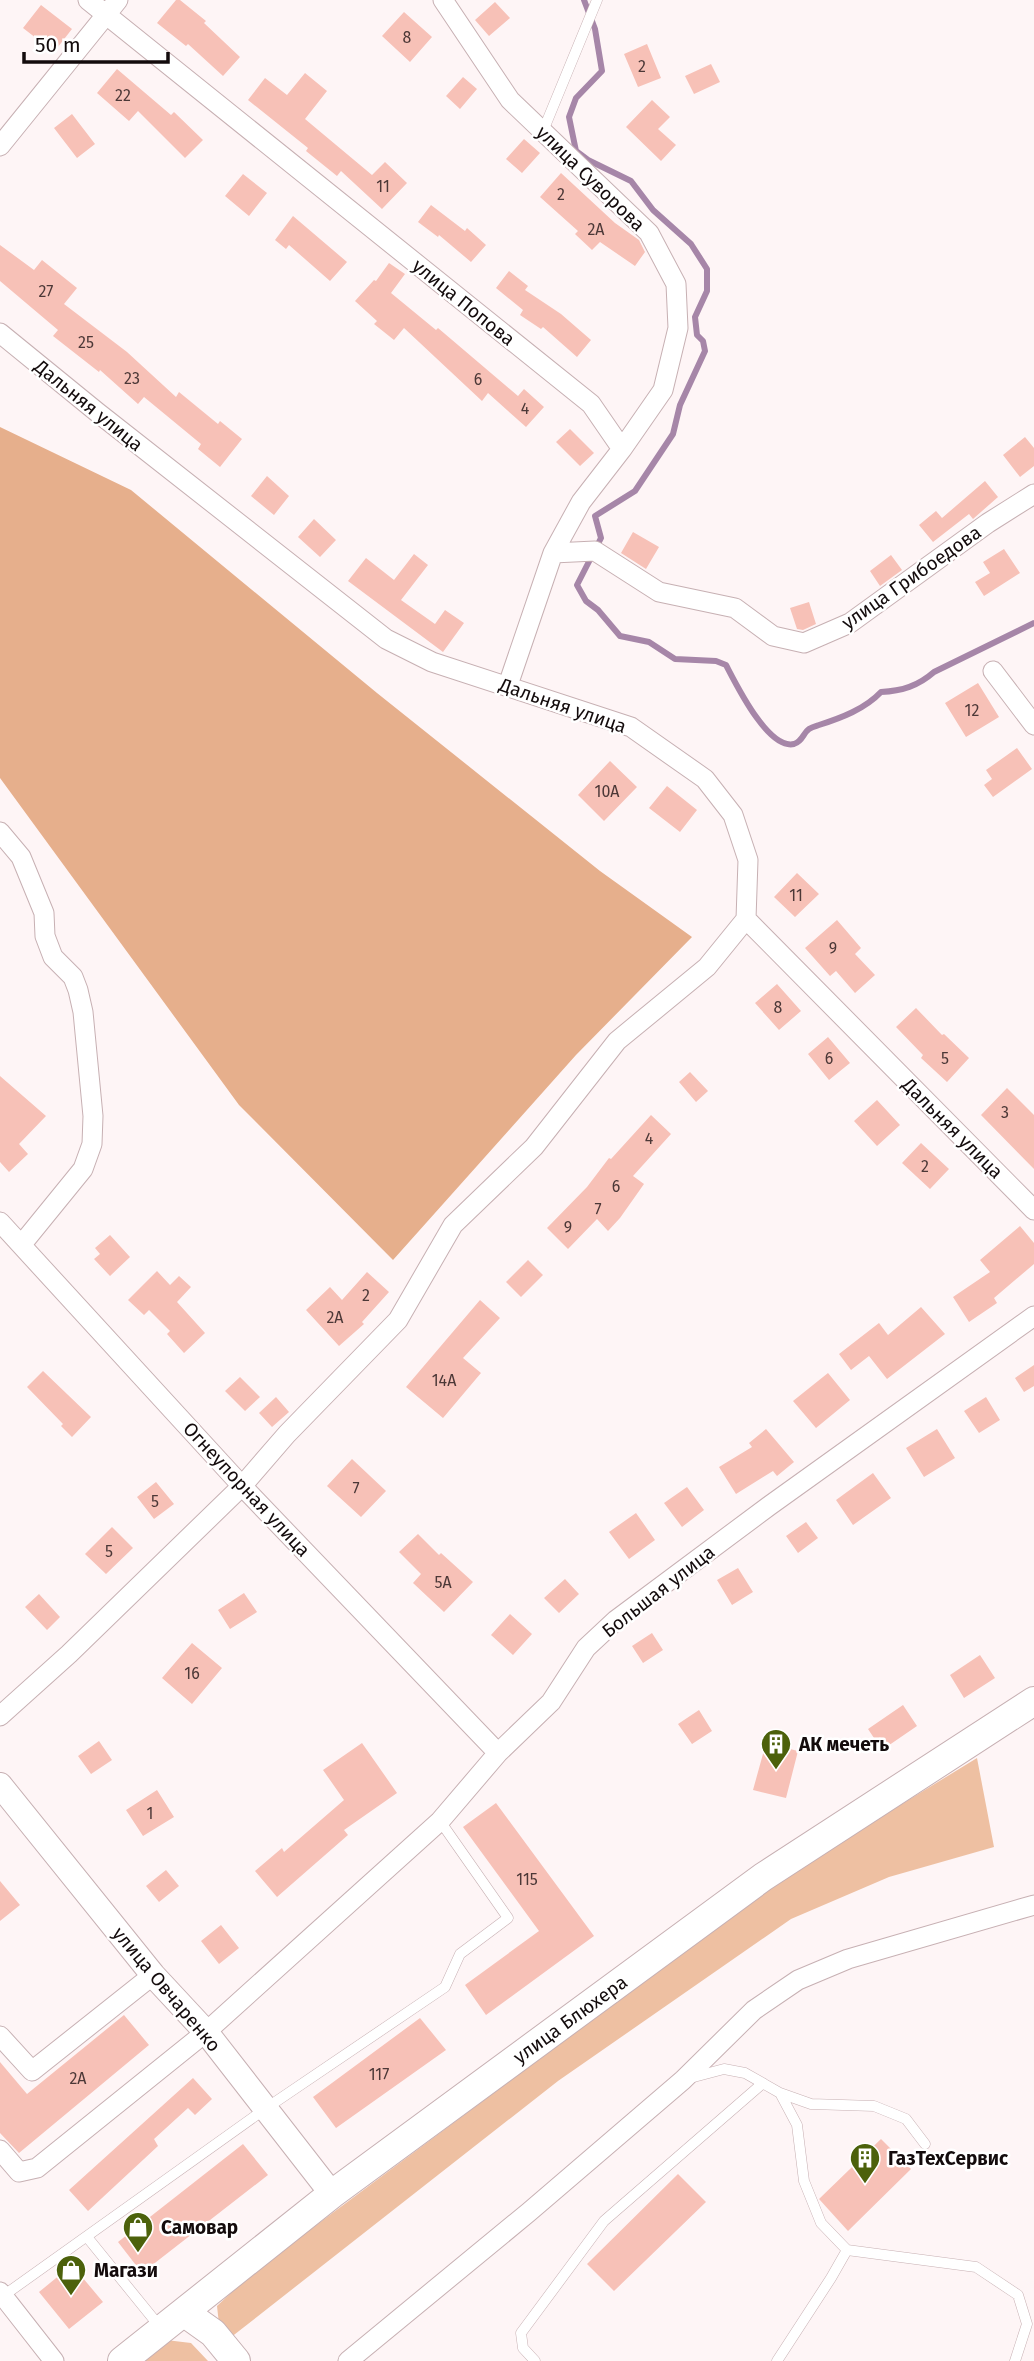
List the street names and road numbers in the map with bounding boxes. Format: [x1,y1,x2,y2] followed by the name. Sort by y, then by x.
[532,121,650,236] street label: улица Суворова
[408,254,520,351] street label: улица Попова
[29,354,148,456] street label: Дальняя улица
[837,521,986,634] street label: улица Грибоедова
[495,673,629,738] street label: Дальняя улица
[897,1073,1008,1183] street label: Дальняя улица
[178,1417,315,1561] street label: Огнеупорная улица
[597,1540,719,1642] street label: Большая улица
[108,1922,226,2056] street label: улица Овчаренко
[509,1970,632,2068] street label: улица Блюхера

